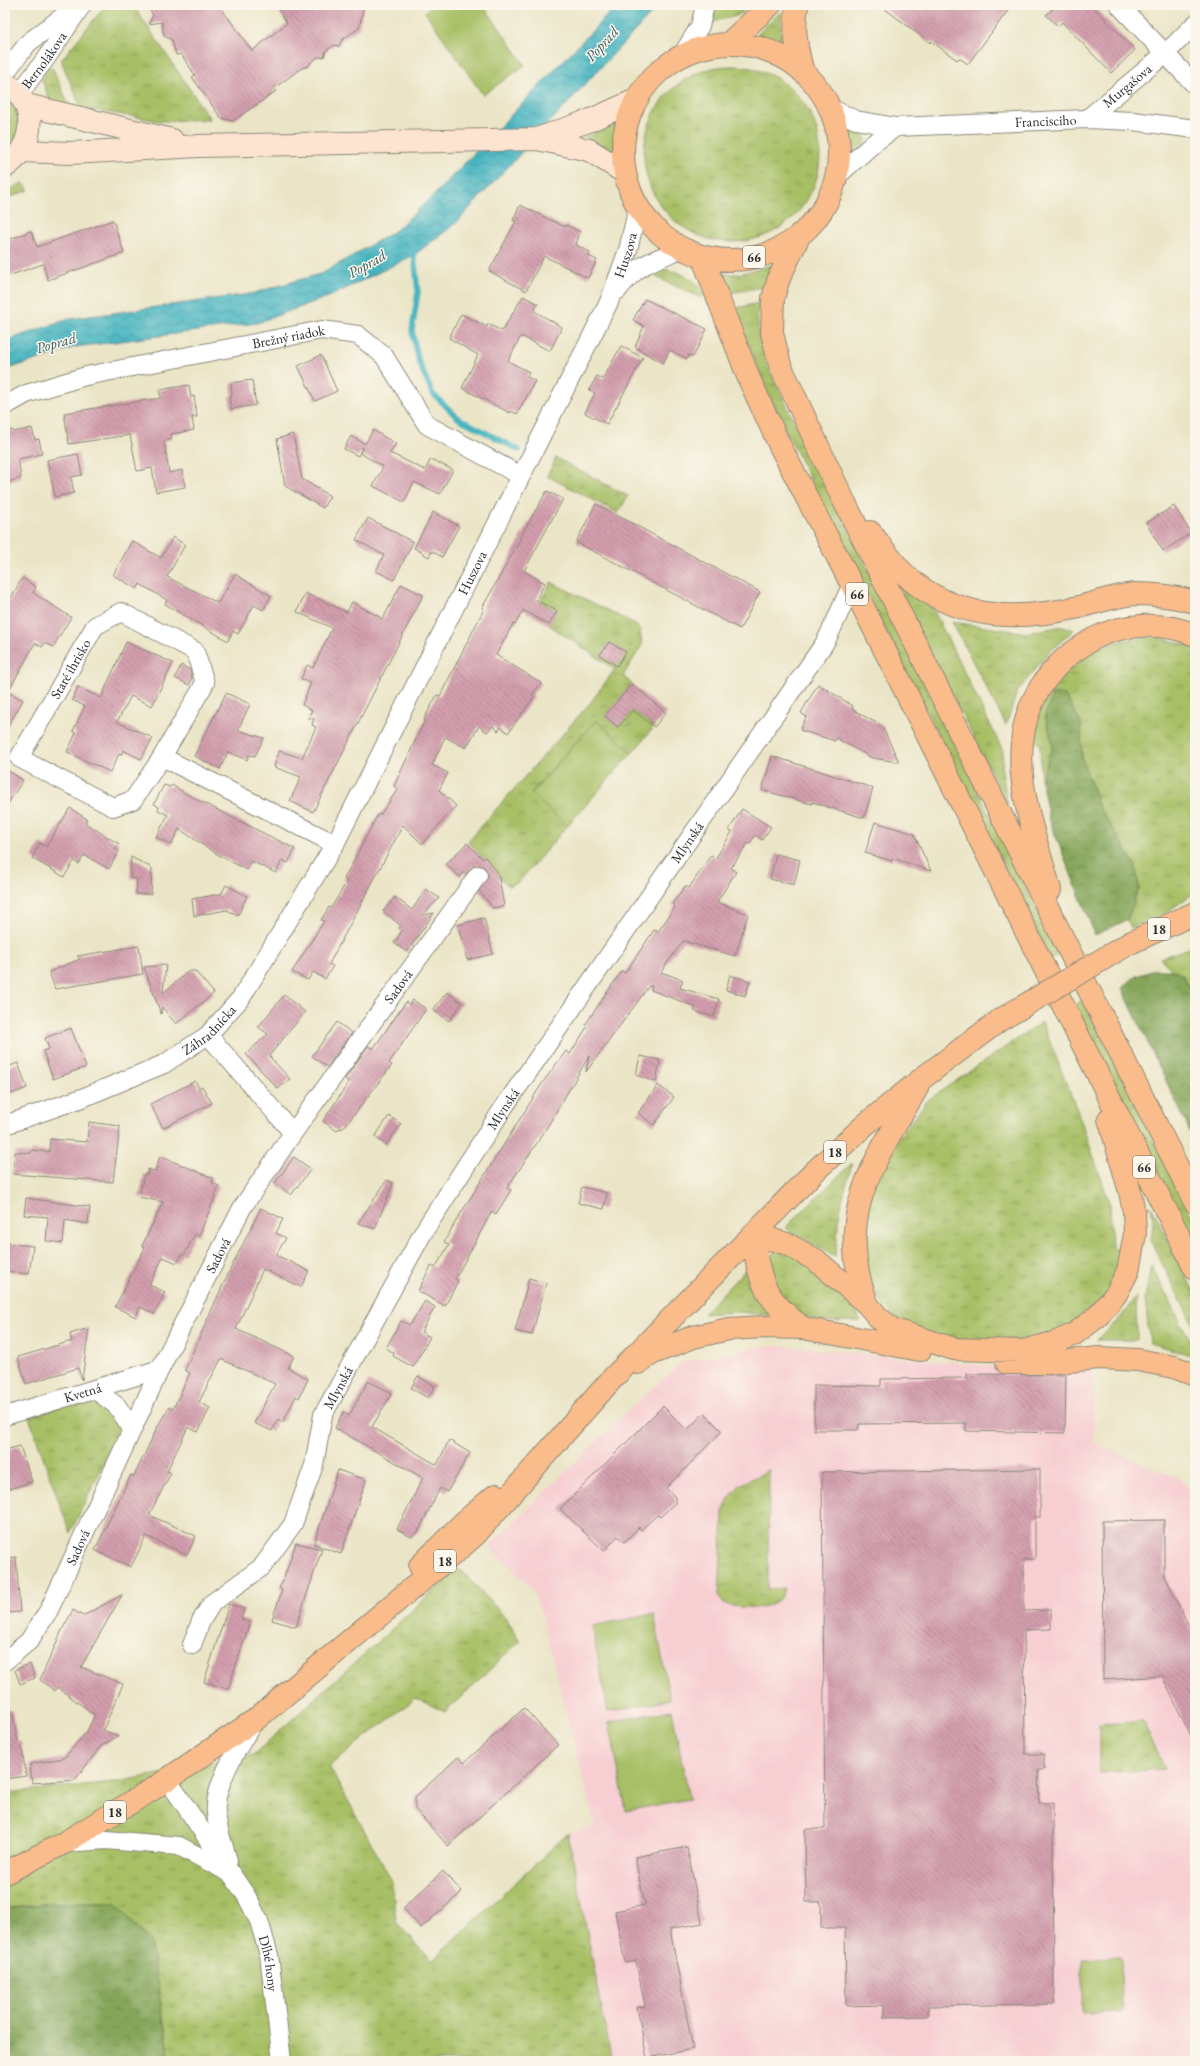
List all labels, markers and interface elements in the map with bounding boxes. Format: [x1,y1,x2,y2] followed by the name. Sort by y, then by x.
[581,22,623,65] water label: Poprad
[17,28,71,92] street label: Bernolákova
[1098,60,1156,112] street label: Murgašova
[1014,110,1077,131] street label: Francisciho
[610,230,641,280] street label: Huszova
[344,245,389,282] water label: Poprad
[743,246,765,268] road number: 66
[251,321,327,352] street label: Brežný riadok
[34,328,78,357] water label: Poprad
[454,547,491,598] street label: Huszova
[846,583,868,605] road number: 66
[46,636,95,702] street label: Staré ihrisko
[666,818,708,866] street label: Mlynská
[1148,918,1170,940] road number: 18
[380,966,416,1007] street label: Sadová
[178,1001,240,1059] street label: Záhradnícka
[483,1084,524,1133] street label: Mlynská
[824,1141,846,1163] road number: 18
[1133,1156,1155,1178] road number: 66
[201,1234,235,1276] street label: Sadová
[319,1363,357,1412] street label: Mlynská
[62,1378,104,1407] street label: Kvetná
[62,1526,94,1568] street label: Sadová
[434,1550,456,1572] road number: 18
[104,1801,126,1823] road number: 18
[255,1933,282,1993] street label: Dlhé hony

